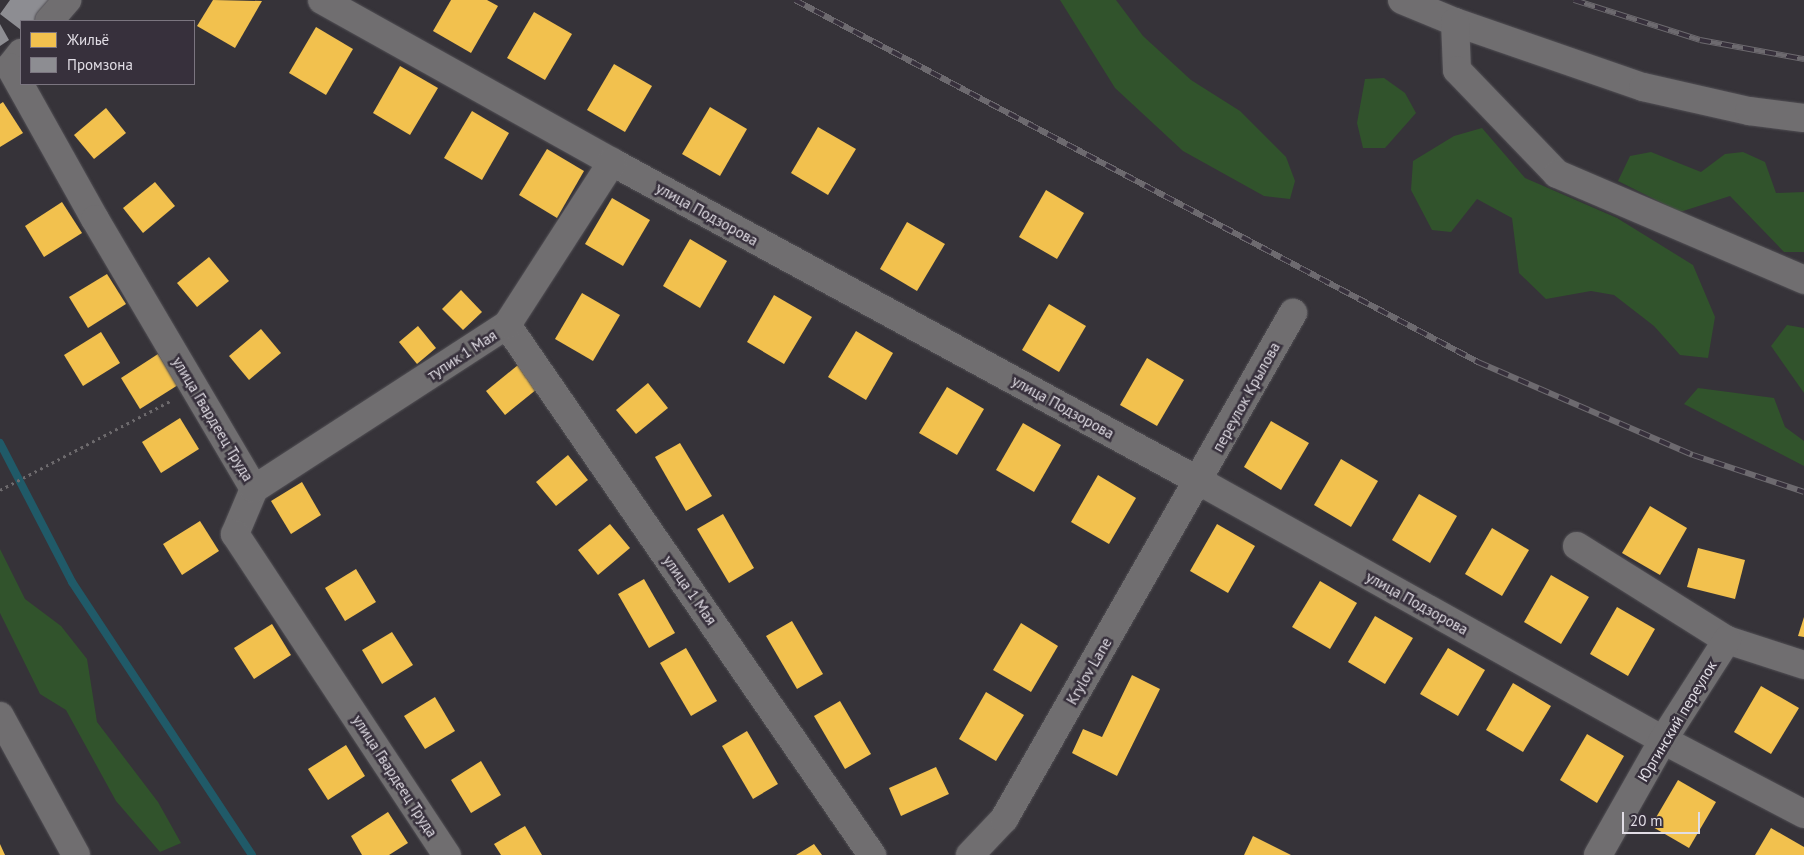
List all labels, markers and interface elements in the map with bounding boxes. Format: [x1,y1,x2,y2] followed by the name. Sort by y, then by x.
[20,20,195,85] legend
[67,30,109,49] text: Жильё
[67,55,133,74] text: Промзона
[653,179,761,249] street label: улица Подзорова
[424,326,500,384] street label: тупик 1 Мая
[1208,339,1284,455] street label: переулок Крылова
[169,353,257,485] street label: улица Гвардеец Труда
[1009,372,1117,442] street label: улица Подзорова
[659,552,721,628] street label: улица 1 Мая
[1363,568,1471,638] street label: улица Подзорова
[1062,634,1116,708] street label: Krylov Lane
[1634,657,1720,785] street label: Юргинский переулок
[349,711,441,841] street label: улица Гвардеец Труда
[1624,802,1702,834] scale bar
[1630,811,1663,830] text: 20 m

